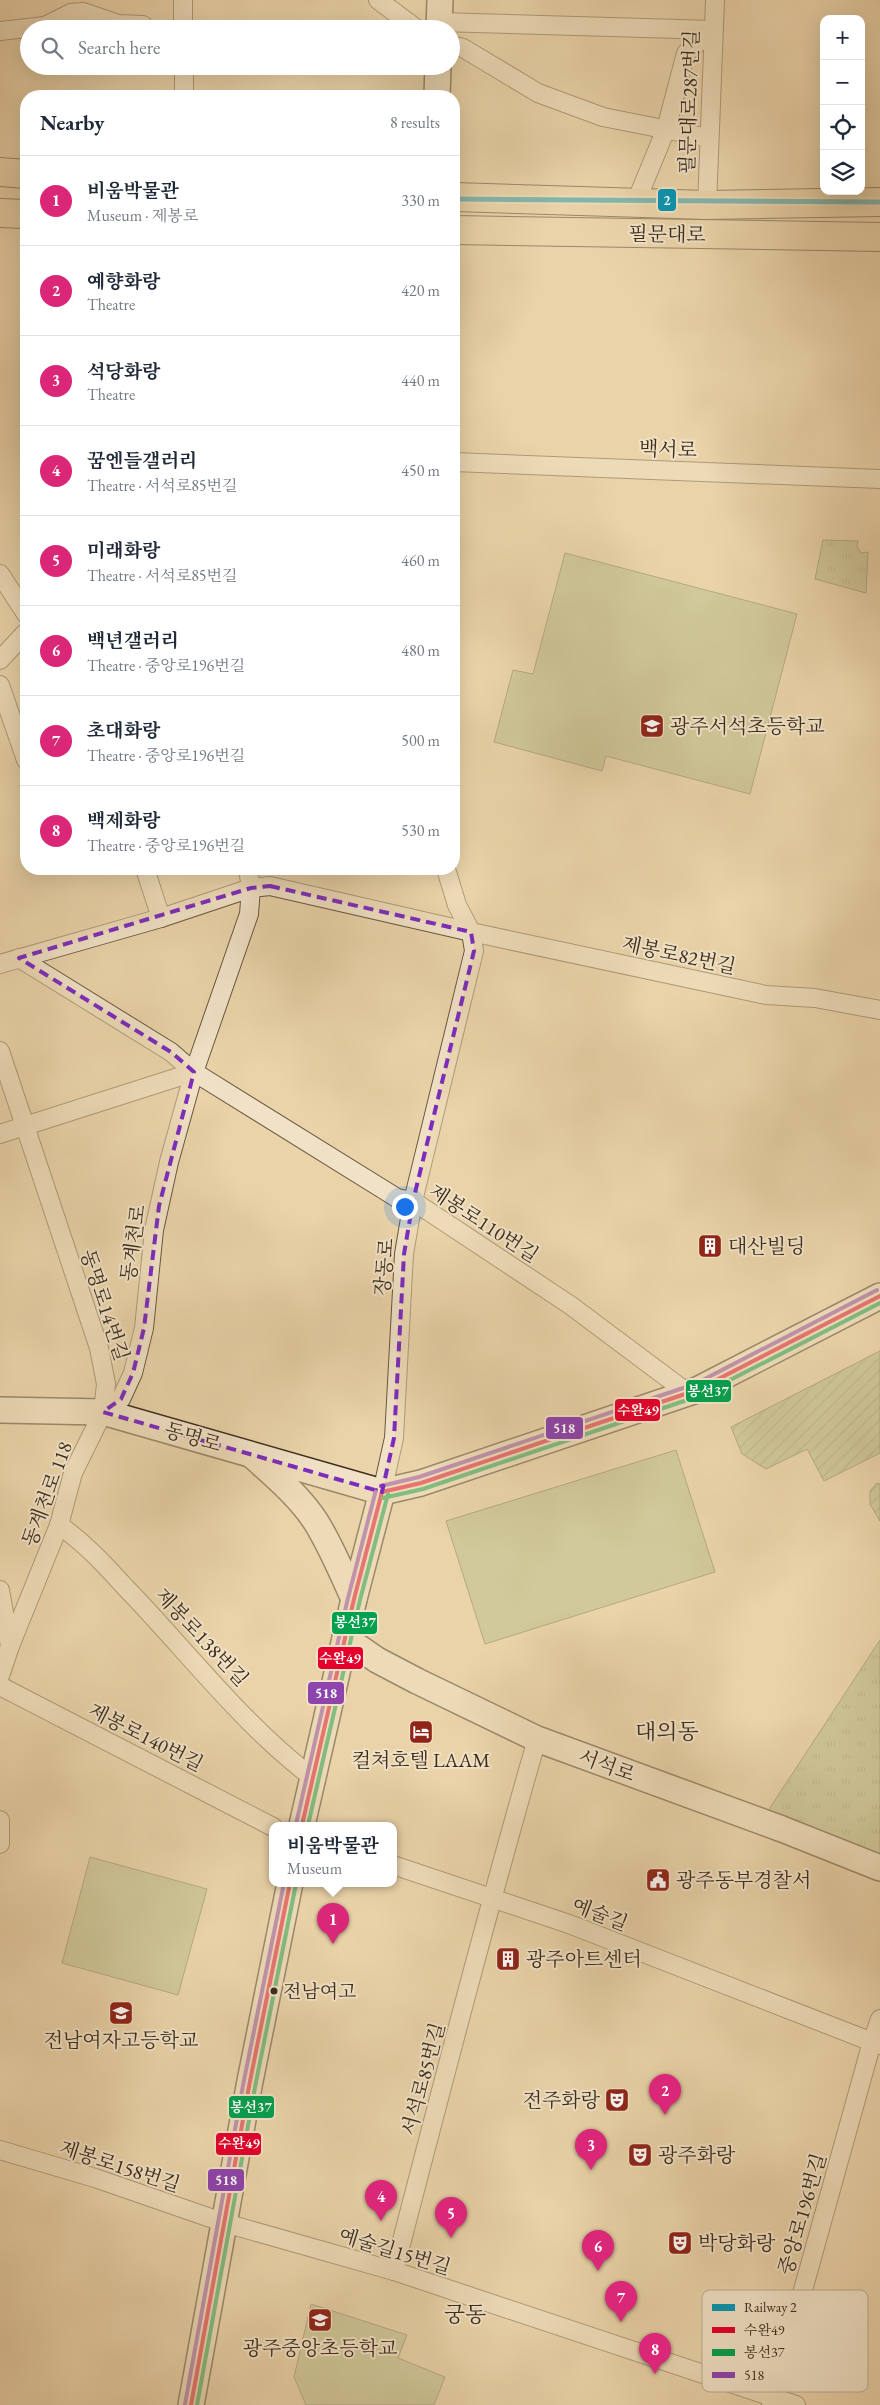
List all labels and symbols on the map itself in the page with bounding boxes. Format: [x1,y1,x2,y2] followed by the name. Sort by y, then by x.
[673,29,705,175] street label: 필문대로287번길
[657,188,677,212] line badge: 2
[663,191,671,209] text: 2
[628,220,706,248] street label: 필문대로
[639,435,697,463] street label: 백서로
[639,713,665,739] school or university icon: 광주서석초등학교
[670,713,825,739] place label: 광주서석초등학교
[620,930,738,980] street label: 제봉로82번길
[424,1178,544,1268] street label: 제봉로110번길
[392,1194,418,1220] your location
[115,1203,151,1283] street label: 동계천로
[697,1233,723,1259] building icon: 대산빌딩
[728,1233,805,1259] place label: 대산빌딩
[369,1237,399,1297] street label: 장동로
[75,1246,135,1364] street label: 동명로14번길
[685,1379,732,1403] line badge: 봉선37
[687,1382,730,1400] text: 봉선37
[614,1398,661,1422] line badge: 수완49
[617,1401,660,1419] text: 수완49
[545,1416,584,1440] line badge: 518
[162,1417,224,1457] street label: 동명로
[553,1419,575,1437] text: 518
[16,1438,78,1550] street label: 동계천로 118
[150,1582,254,1692] street label: 제봉로138번길
[331,1611,378,1635] line badge: 봉선37
[334,1613,377,1631] text: 봉선37
[317,1646,364,1670] line badge: 수완49
[319,1649,362,1667] text: 수완49
[307,1681,345,1705] line badge: 518
[315,1684,337,1702] text: 518
[84,1697,208,1777] street label: 제봉로140번길
[635,1717,699,1746] district label: 대의동
[408,1719,434,1745] hotel icon: 컬쳐호텔 LAAM
[575,1743,639,1787] street label: 서석로
[352,1747,490,1773] place label: 컬쳐호텔 LAAM
[645,1867,671,1893] public building icon: 광주동부경찰서
[676,1867,811,1893] place label: 광주동부경찰서
[568,1891,632,1937] street label: 예술길
[317,1903,349,1944] pin: 1
[495,1946,521,1972] building icon: 광주아트센터
[526,1946,642,1972] place label: 광주아트센터
[283,1979,356,2004] place label: 전남여고
[269,1986,279,1996] marker: 전남여고
[108,2000,134,2026] school or university icon: 전남여자고등학교
[395,2020,451,2138] street label: 서석로85번길
[44,2027,199,2053] place label: 전남여자고등학교
[649,2074,681,2115] pin: 2
[523,2087,601,2113] place label: 전주화랑
[604,2087,630,2113] theatre icon: 전주화랑
[228,2095,275,2119] line badge: 봉선37
[230,2098,273,2116] text: 봉선37
[575,2129,607,2170] pin: 3
[215,2132,262,2156] line badge: 수완49
[56,2134,184,2198] street label: 제봉로158번길
[218,2134,261,2152] text: 수완49
[627,2142,653,2168] theatre icon: 광주화랑
[658,2142,736,2168] place label: 광주화랑
[772,2150,832,2278] street label: 중앙로196번길
[207,2168,245,2192] line badge: 518
[215,2171,237,2189] text: 518
[365,2180,397,2221] pin: 4
[435,2197,467,2238] pin: 5
[336,2222,454,2280] street label: 예술길15번길
[582,2230,614,2271] pin: 6
[667,2230,693,2256] theatre icon: 박당화랑
[698,2230,776,2256] place label: 박당화랑
[605,2281,637,2322] pin: 7
[702,2290,868,2392] legend
[744,2298,797,2316] text: Railway 2
[444,2300,486,2329] district label: 궁동
[307,2307,333,2333] school or university icon: 광주중앙초등학교
[744,2321,785,2339] text: 수완49
[639,2333,671,2374] pin: 8
[243,2335,398,2361] place label: 광주중앙초등학교
[744,2343,785,2361] text: 봉선37
[744,2366,764,2384] text: 518

